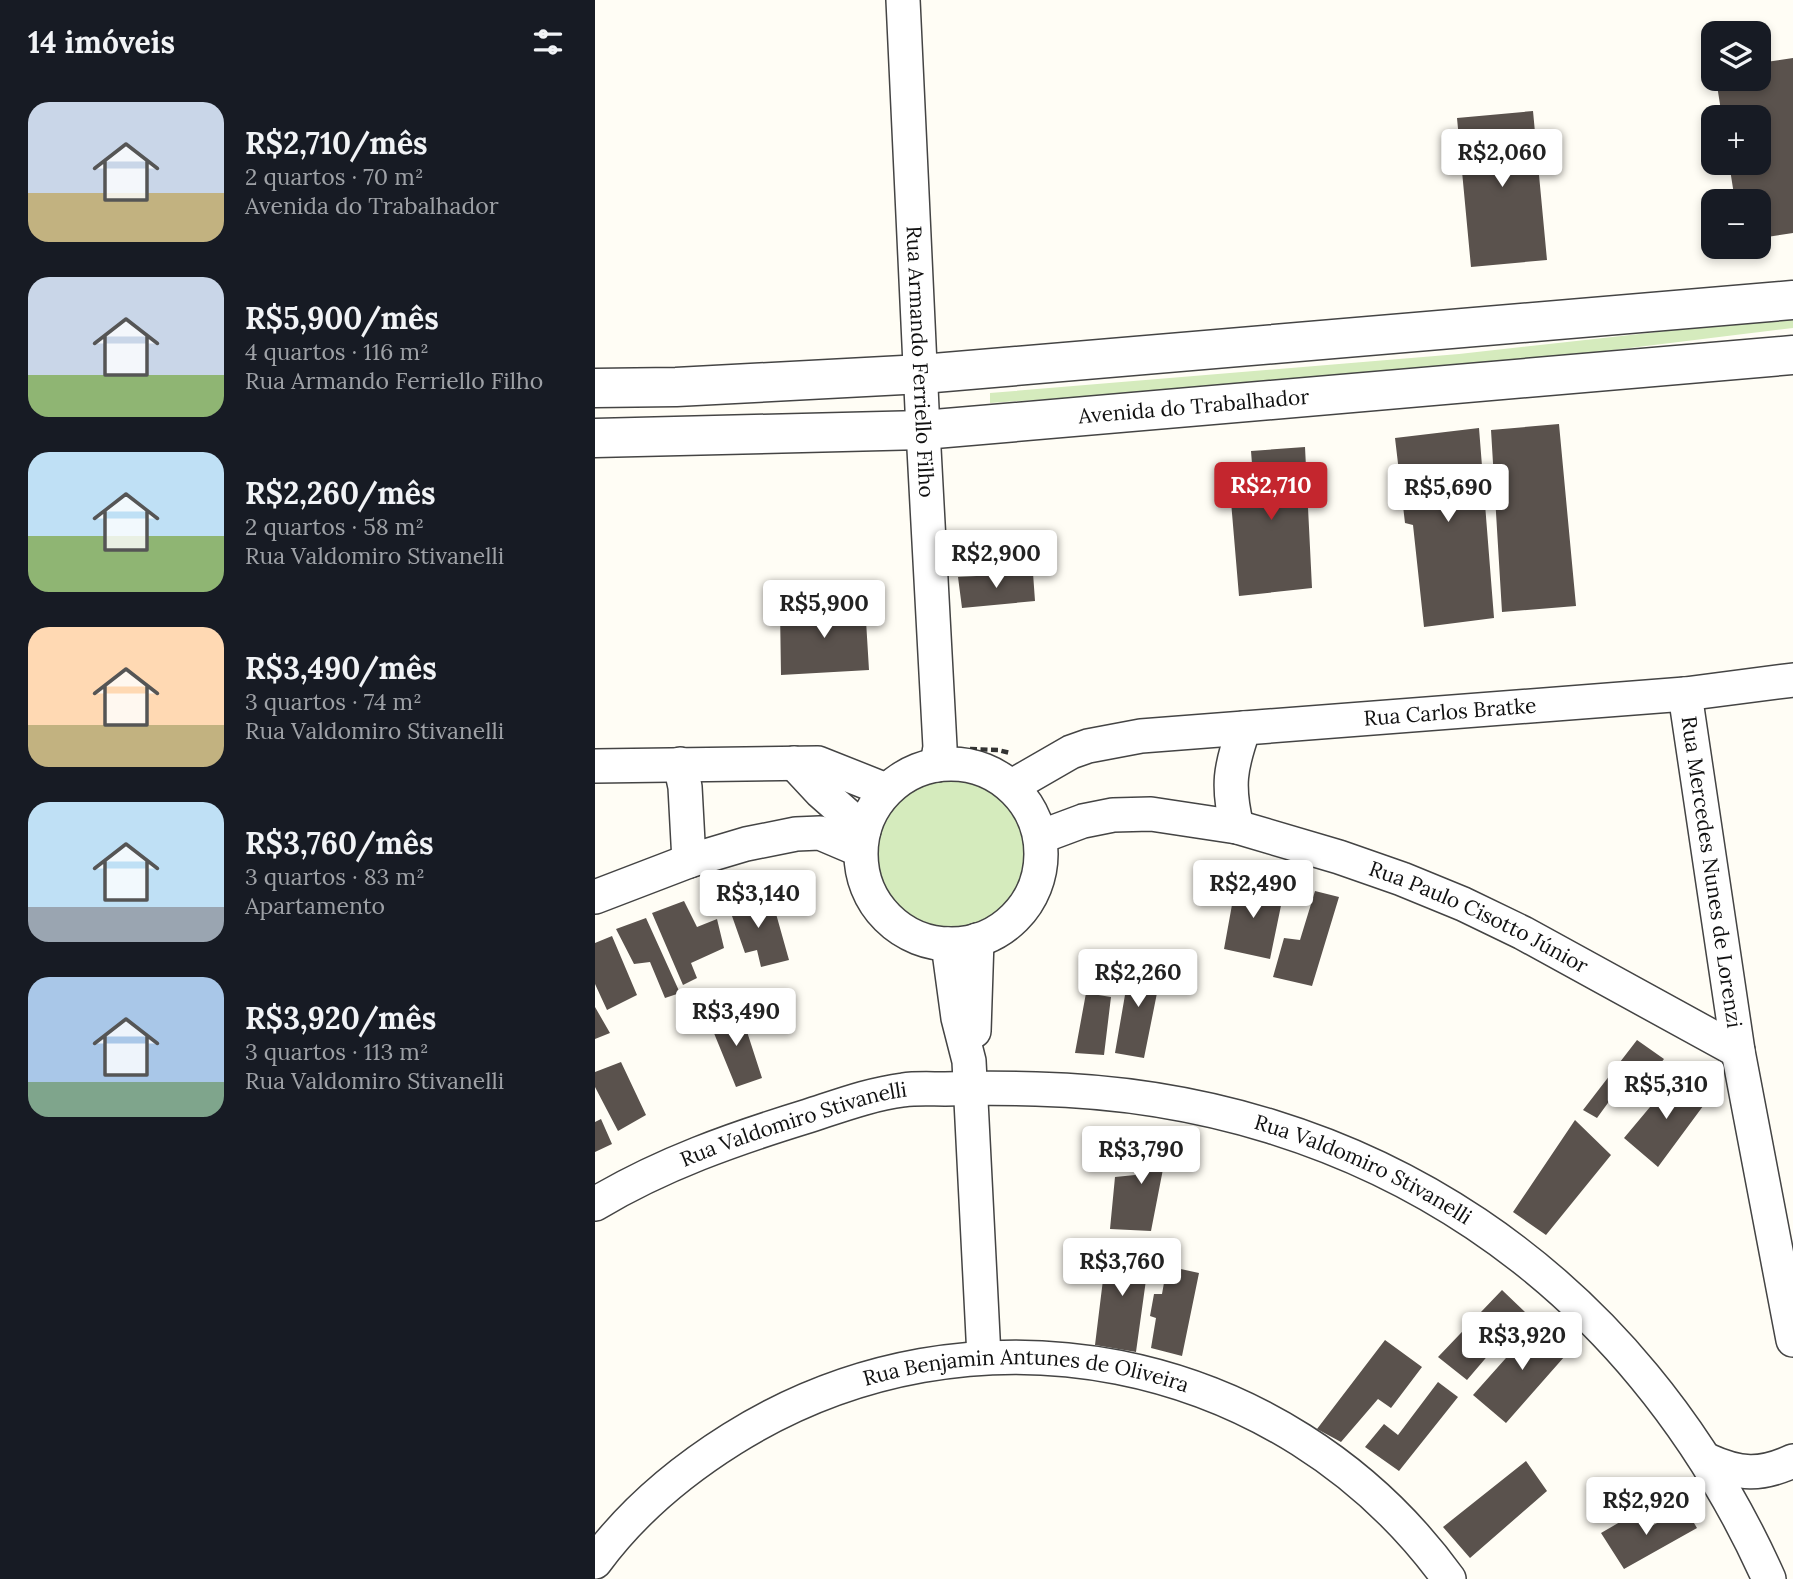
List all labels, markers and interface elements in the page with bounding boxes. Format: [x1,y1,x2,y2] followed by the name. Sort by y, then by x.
[1701,21,1771,259] map controls
[1701,21,1771,91] button: layers
[28,23,175,61] text: 14 imóveis
[529,23,567,61] icon: filters
[1701,105,1771,175] button: +
[245,124,428,162] text: R$2,710/mês
[84,130,168,214] icon: home
[1437,130,1567,189] pin: R$2,060
[1457,137,1547,166] text: R$2,060
[245,162,424,191] text: 2 quartos · 70 m²
[1701,189,1771,259] button: −
[245,191,499,220] text: Avenida do Trabalhador
[901,225,941,498] street label: Rua Armando Ferriello Filho
[245,299,439,337] text: R$5,900/mês
[84,305,168,389] icon: home
[245,337,429,366] text: 4 quartos · 116 m²
[245,366,543,395] text: Rua Armando Ferriello Filho
[1076,383,1310,430] street label: Avenida do Trabalhador
[1206,462,1336,522] pin: R$2,710
[1383,464,1513,524] pin: R$5,690
[1230,470,1312,499] text: R$2,710
[1404,472,1492,501] text: R$5,690
[245,474,435,512] text: R$2,260/mês
[84,480,168,564] icon: home
[245,512,424,541] text: 2 quartos · 58 m²
[931,530,1061,590] pin: R$2,900
[951,538,1041,567] text: R$2,900
[245,541,504,570] text: Rua Valdomiro Stivanelli
[759,580,889,640] pin: R$5,900
[779,588,869,617] text: R$5,900
[245,649,437,687] text: R$3,490/mês
[84,655,168,739] icon: home
[245,687,422,716] text: 3 quartos · 74 m²
[1363,692,1537,732] street label: Rua Carlos Bratke
[1675,714,1748,1030] street label: Rua Mercedes Nunes de Lorenzi
[245,716,504,745] text: Rua Valdomiro Stivanelli
[245,824,434,862] text: R$3,760/mês
[84,830,168,914] icon: home
[1366,855,1593,979] street label: Rua Paulo Cisotto Júnior
[1188,860,1318,920] pin: R$2,490
[245,862,425,891] text: 3 quartos · 83 m²
[1209,868,1297,897] text: R$2,490
[693,870,823,930] pin: R$3,140
[716,878,800,907] text: R$3,140
[245,891,385,920] text: Apartamento
[1073,950,1203,1009] pin: R$2,260
[1094,957,1182,986] text: R$2,260
[671,988,801,1048] pin: R$3,490
[692,996,780,1025] text: R$3,490
[245,999,436,1037] text: R$3,920/mês
[84,1005,168,1089] icon: home
[245,1037,429,1066] text: 3 quartos · 113 m²
[1601,1062,1731,1121] pin: R$5,310
[245,1066,504,1095] text: Rua Valdomiro Stivanelli
[1624,1069,1708,1098] text: R$5,310
[676,1076,909,1173] street label: Rua Valdomiro Stivanelli
[1251,1108,1477,1230] street label: Rua Valdomiro Stivanelli
[1076,1126,1206,1186] pin: R$3,790
[1098,1134,1184,1163] text: R$3,790
[1057,1238,1187,1298] pin: R$3,760
[1079,1246,1165,1275] text: R$3,760
[1457,1312,1587,1372] pin: R$3,920
[1478,1320,1566,1349] text: R$3,920
[860,1343,1193,1398] street label: Rua Benjamin Antunes de Oliveira
[1581,1478,1711,1537] pin: R$2,920
[1602,1485,1690,1514] text: R$2,920

